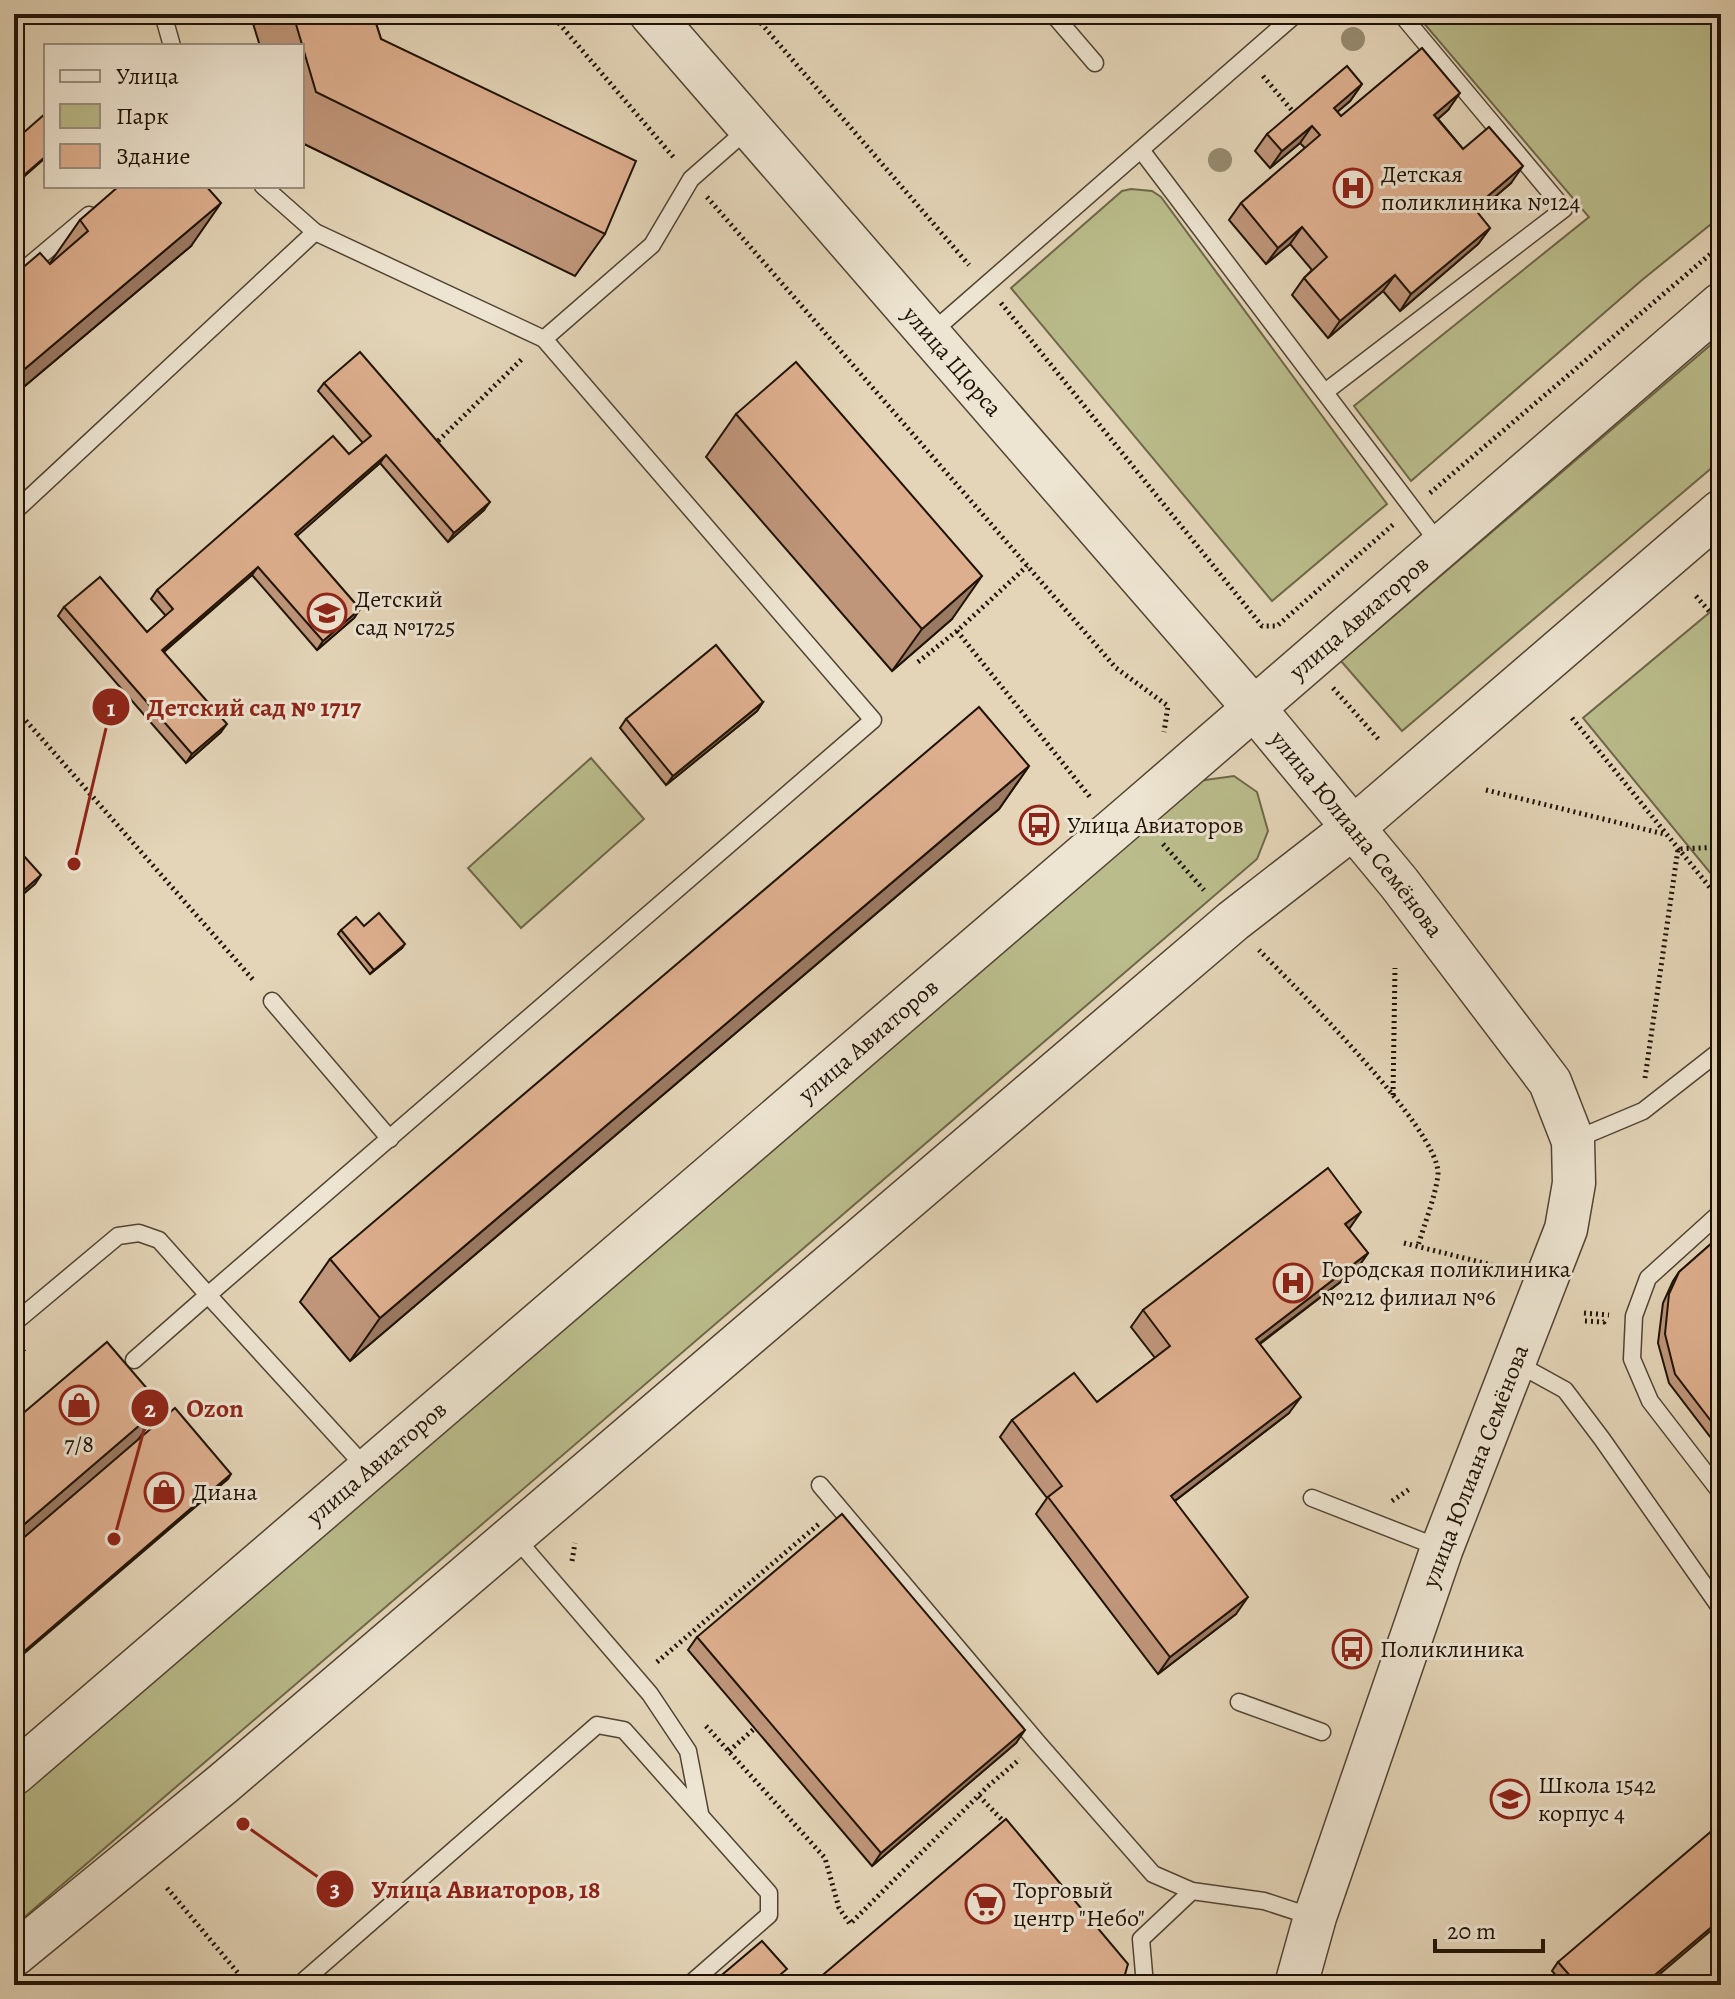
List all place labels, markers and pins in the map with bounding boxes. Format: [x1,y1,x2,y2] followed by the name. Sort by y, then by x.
[1381,158,1580,218] place label: Детская поликлиника №124
[1332,167,1374,209] hospital icon: Детская поликлиника №124
[355,583,456,643] place label: Детский сад №1725
[306,592,348,634] school or university icon: Детский сад №1725
[91,682,377,732] callout: Детский сад № 1717
[1018,804,1060,846] bus stop icon: Улица Авиаторов
[1067,809,1244,841] place label: Улица Авиаторов
[1321,1253,1571,1313] place label: Городская поликлиника №212 филиал №6
[1272,1262,1314,1304] hospital icon: Городская поликлиника №212 филиал №6
[130,1383,259,1433] callout: Ozon
[58,1384,100,1426] shop icon: 7/8
[64,1428,94,1460] place label: 7/8
[143,1471,185,1513] shop icon: Диана
[192,1476,258,1508] place label: Диана
[1331,1628,1373,1670] bus stop icon: Поликлиника
[1380,1633,1524,1665] place label: Поликлиника
[1538,1769,1656,1829] place label: Школа 1542 корпус 4
[1489,1778,1531,1820] school or university icon: Школа 1542 корпус 4
[315,1864,617,1914] callout: Улица Авиаторов, 18
[1013,1874,1145,1934] place label: Торговый центр "Небо"
[964,1883,1006,1925] supermarket icon: Торговый центр "Небо"

